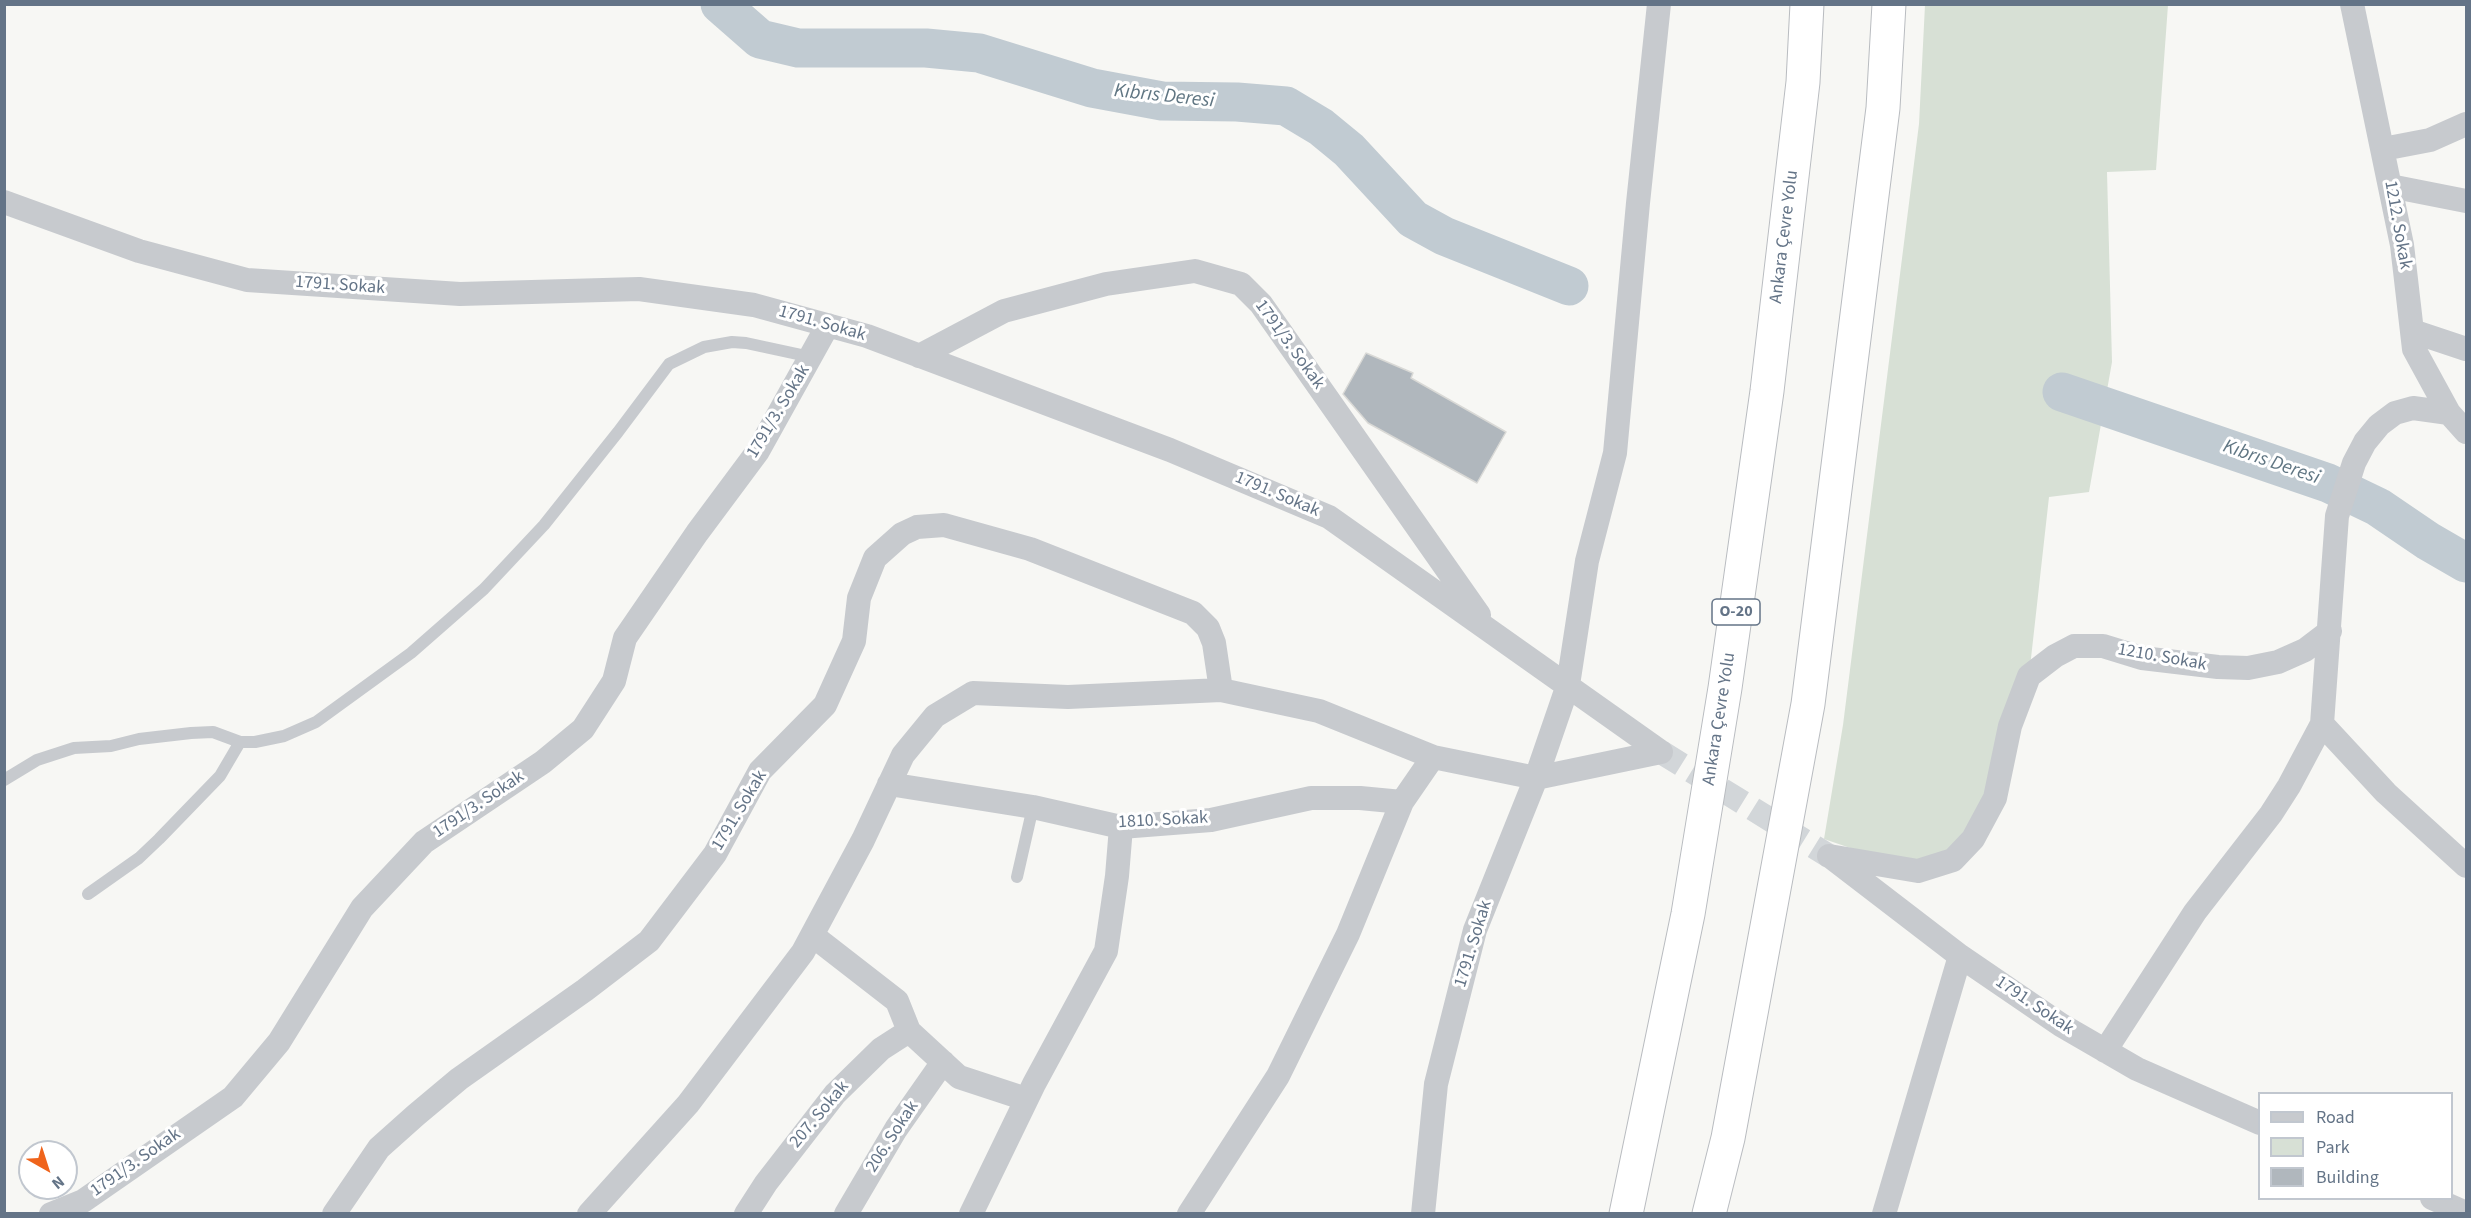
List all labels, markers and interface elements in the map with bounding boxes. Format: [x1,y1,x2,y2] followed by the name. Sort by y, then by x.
[1113,80,1215,114] water label: Kıbrıs Deresi
[1766,169,1804,305] street label: Ankara Çevre Yolu
[2379,179,2415,271] street label: 1212. Sokak
[294,272,386,300] street label: 1791. Sokak
[1249,296,1329,394] street label: 1791/3. Sokak
[776,301,868,347] street label: 1791. Sokak
[743,361,815,463] street label: 1791/3. Sokak
[2219,435,2323,491] water label: Kıbrıs Deresi
[1231,467,1323,523] street label: 1791. Sokak
[1712,599,1760,625] road number: O-20
[2116,640,2208,676] street label: 1210. Sokak
[1699,651,1741,787] street label: Ankara Çevre Yolu
[429,767,529,843] street label: 1791/3. Sokak
[708,767,772,855] street label: 1791. Sokak
[1118,808,1208,834] street label: 1810. Sokak
[1451,898,1497,990] street label: 1791. Sokak
[1991,972,2077,1040] street label: 1791. Sokak
[786,1077,854,1153] street label: 207. Sokak
[2258,1092,2453,1200] legend
[862,1097,924,1177] street label: 206. Sokak
[2316,1105,2355,1130] text: Road
[87,1124,185,1202] street label: 1791/3. Sokak
[2316,1135,2350,1160] text: Park
[18,1140,78,1200] north arrow
[2316,1165,2379,1190] text: Building
[47,1171,69,1194] text: N

